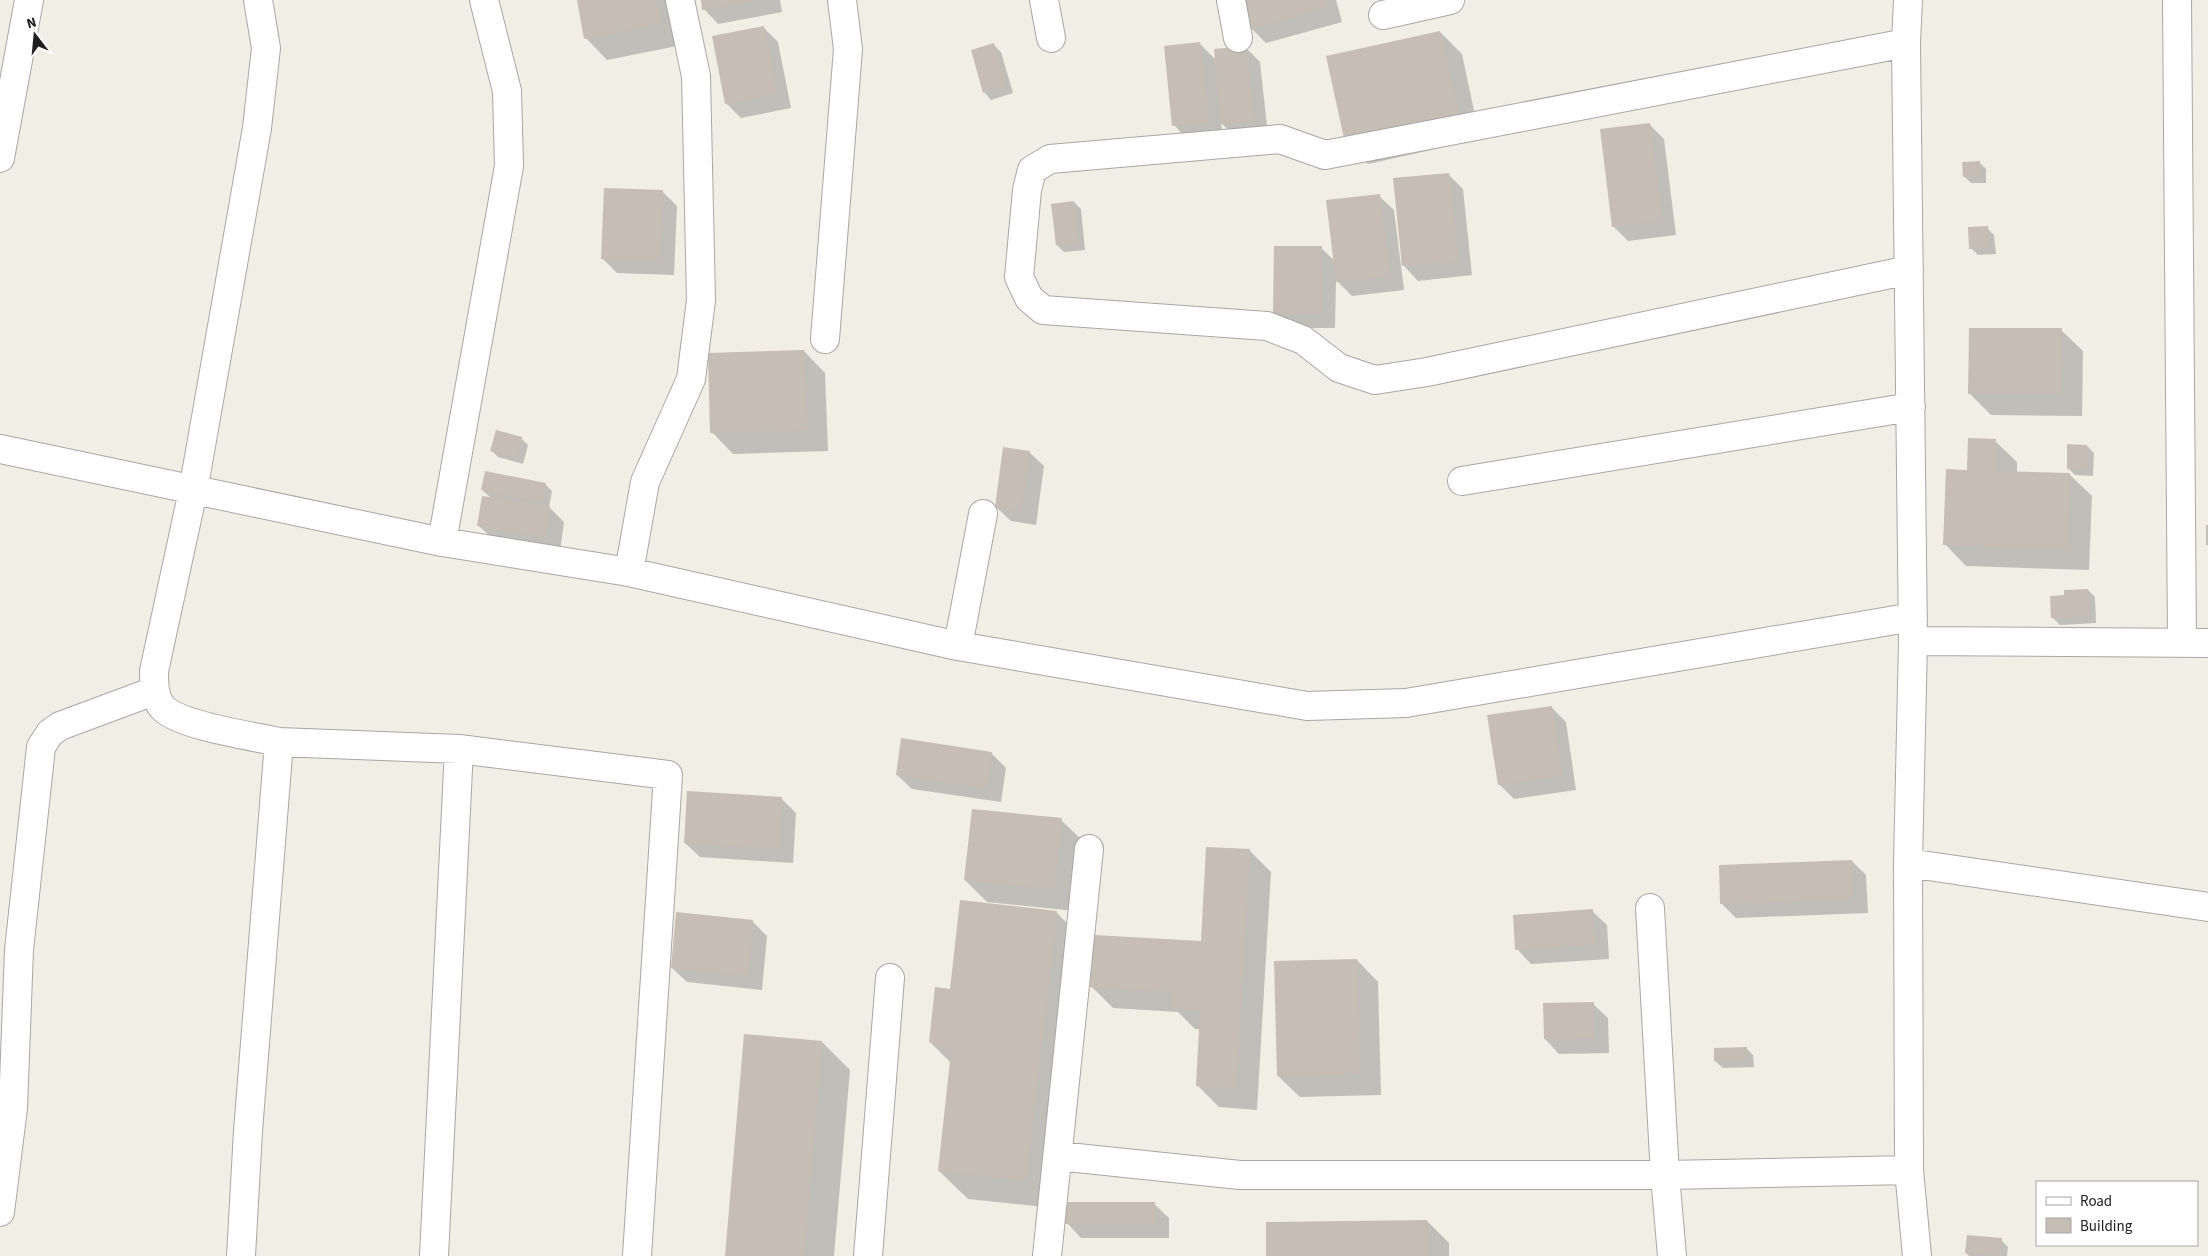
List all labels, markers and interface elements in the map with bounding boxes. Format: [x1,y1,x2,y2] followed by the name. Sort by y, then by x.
[10,10,60,60] north arrow
[24,13,39,34] text: N
[2036,1181,2198,1246] legend
[2080,1191,2112,1212] text: Road
[2080,1216,2133,1237] text: Building

